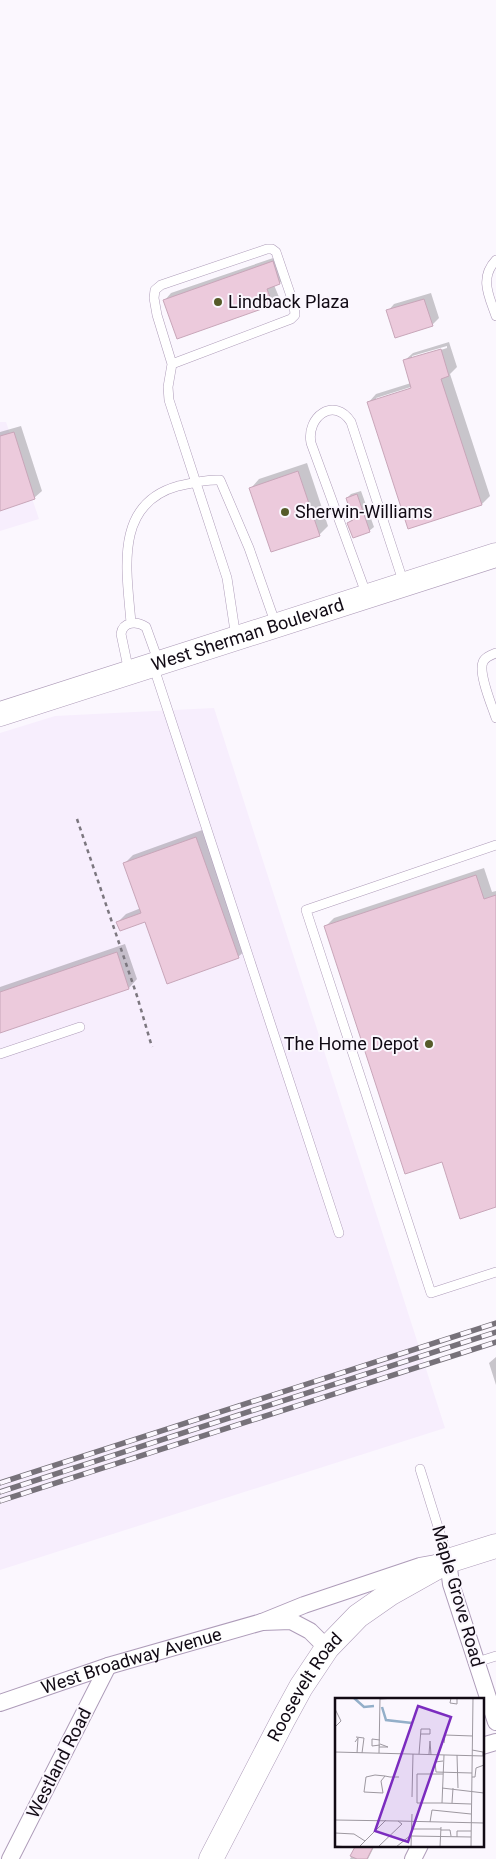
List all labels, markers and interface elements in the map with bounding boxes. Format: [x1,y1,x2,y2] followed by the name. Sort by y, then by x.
[228,291,349,312] place label: Lindback Plaza
[212,296,224,308] marker: Lindback Plaza
[295,501,433,522] place label: Sherwin-Williams
[279,506,291,518] marker: Sherwin-Williams
[149,593,346,675] street label: West Sherman Boulevard
[284,1033,419,1054] place label: The Home Depot
[423,1038,435,1050] marker: The Home Depot
[428,1523,489,1669] street label: Maple Grove Road
[38,1623,224,1698] street label: West Broadway Avenue
[263,1628,346,1745] street label: Roosevelt Road
[335,1698,484,1846] inset map
[22,1704,95,1821] street label: Westland Road

